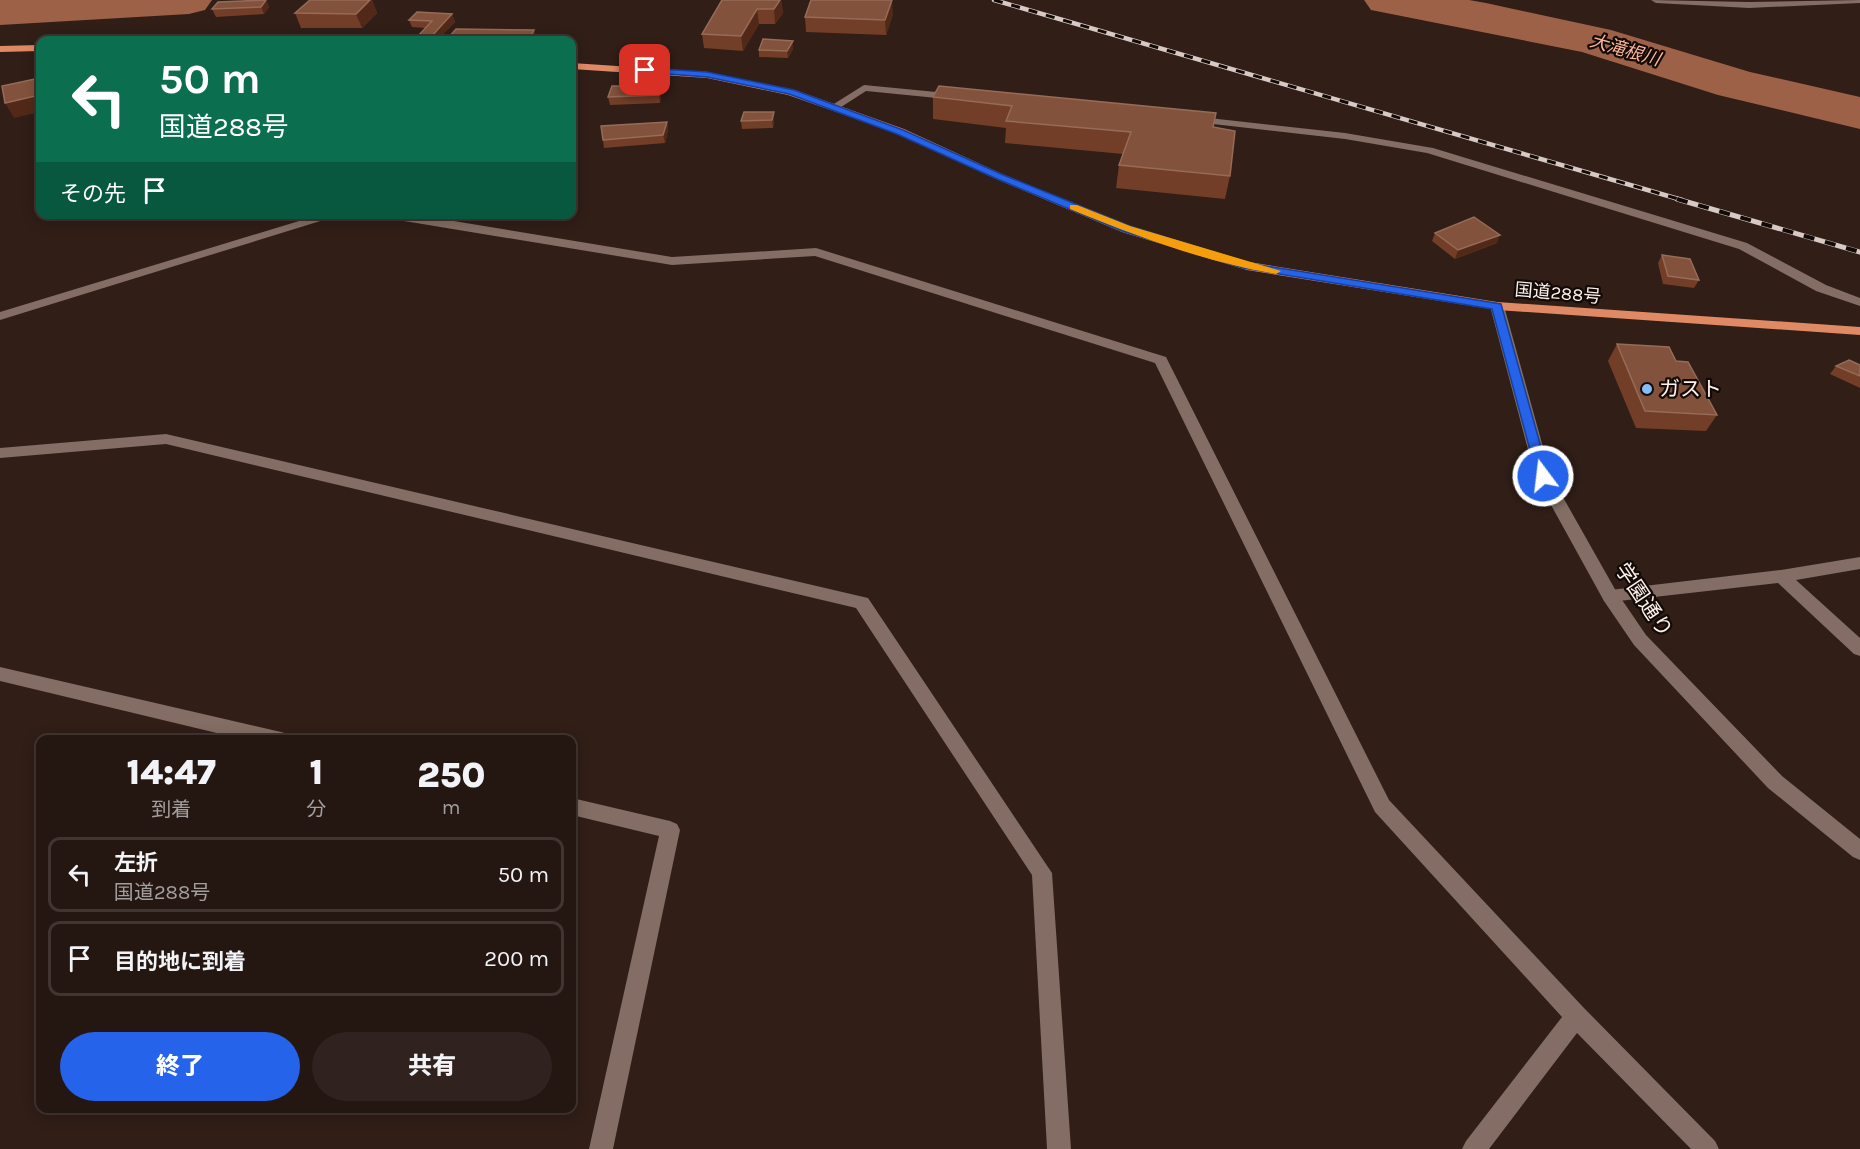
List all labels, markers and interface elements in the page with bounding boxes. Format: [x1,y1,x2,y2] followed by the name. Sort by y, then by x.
[1587,30,1665,71] water label: 大滝根川
[619,44,670,95] pin
[628,53,661,86] icon: arrive
[159,54,261,104] text: 50 m
[60,60,138,138] icon: left
[159,111,289,143] text: 国道288号
[138,174,171,207] icon: arrive
[60,181,126,207] text: その先
[1514,278,1602,308] street label: 国道288号
[1659,377,1722,401] place label: ガスト
[1640,382,1654,396] marker: ガスト
[1511,444,1575,508] position arrow
[1611,558,1677,642] street label: 学園通り
[126,751,216,793] text: 14:47
[310,751,323,793] text: 1
[417,754,486,796] text: 250
[442,796,461,819] text: m
[151,798,191,821] text: 到着
[306,798,326,821] text: 分
[114,850,158,876] text: 左折
[63,858,96,891] icon: left
[498,862,549,888] text: 50 m
[114,881,210,904] text: 国道288号
[63,942,96,975] icon: arrive
[484,946,549,972] text: 200 m
[114,949,246,975] text: 目的地に到着
[60,1032,300,1101] button: 終了
[312,1032,552,1101] button: 共有

